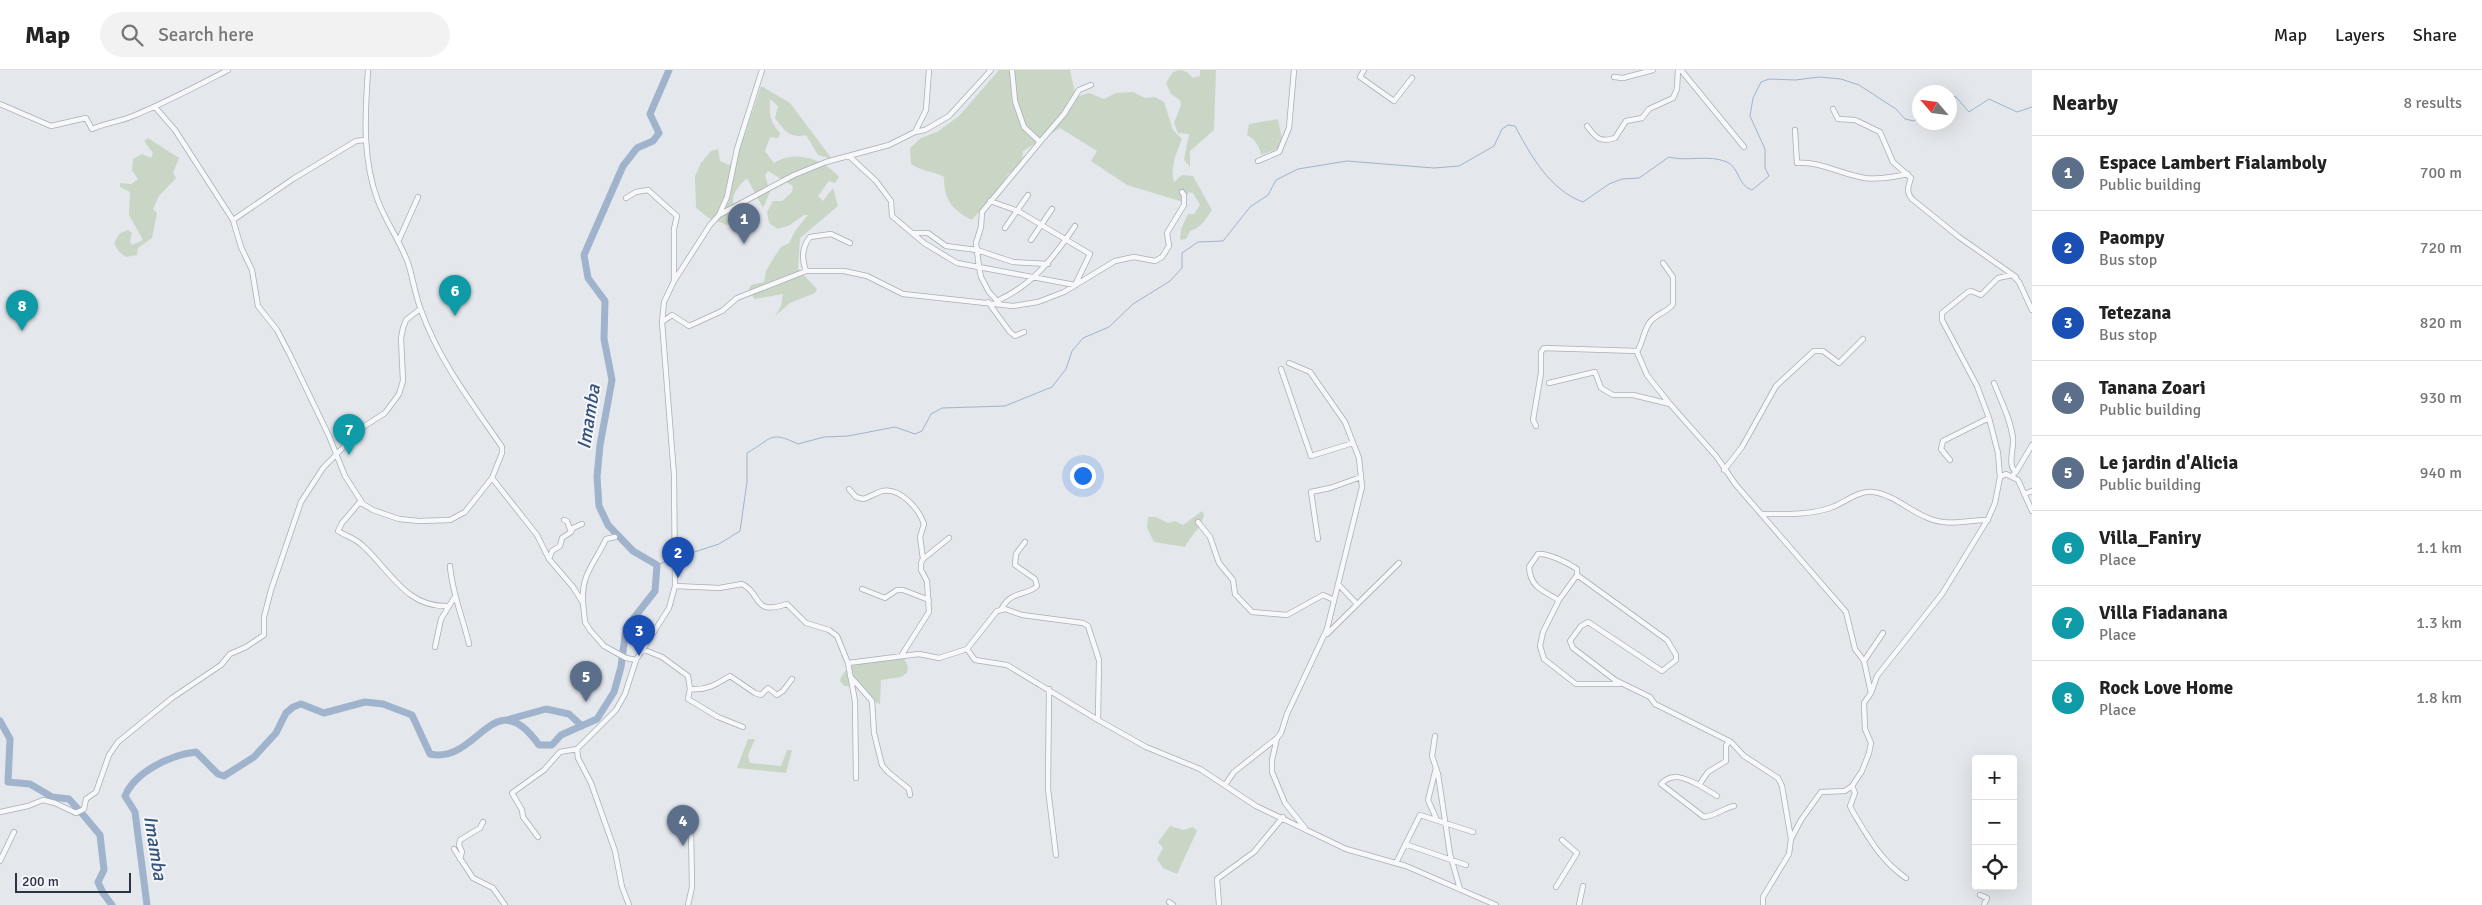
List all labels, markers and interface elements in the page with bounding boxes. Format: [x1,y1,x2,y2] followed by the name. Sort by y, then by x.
[100,12,450,57] search box
[25,20,70,50] text: Map
[118,21,146,49] icon: search
[158,23,254,47] text: Search here
[2274,24,2307,46] text: Map
[2335,24,2385,46] text: Layers
[2413,24,2457,46] text: Share
[1912,85,1957,130] north arrow
[2052,90,2118,116] text: Nearby
[2403,93,2462,113] text: 8 results
[2099,151,2327,175] text: Espace Lambert Fialamboly
[2064,163,2072,183] text: 1
[2420,163,2462,183] text: 700 m
[2099,175,2201,195] text: Public building
[728,203,760,244] pin: 1
[2099,226,2164,250] text: Paompy
[2064,238,2072,258] text: 2
[2420,238,2462,258] text: 720 m
[2099,250,2157,270] text: Bus stop
[439,275,471,316] pin: 6
[6,290,38,331] pin: 8
[2099,301,2171,325] text: Tetezana
[2064,313,2072,333] text: 3
[2420,313,2462,333] text: 820 m
[2099,325,2157,345] text: Bus stop
[2099,376,2206,400] text: Tanana Zoari
[572,382,606,451] water label: Imamba
[2064,388,2072,408] text: 4
[2420,388,2462,408] text: 930 m
[2099,400,2201,420] text: Public building
[333,414,365,455] pin: 7
[2099,451,2238,475] text: Le jardin d'Alicia
[1070,463,1096,489] your location
[2064,463,2072,483] text: 5
[2420,463,2462,483] text: 940 m
[2099,475,2201,495] text: Public building
[2099,526,2201,550] text: Villa_Faniry
[662,537,694,578] pin: 2
[2064,538,2072,558] text: 6
[2416,538,2462,558] text: 1.1 km
[2099,550,2136,570] text: Place
[2099,601,2228,625] text: Villa Fiadanana
[2064,613,2072,633] text: 7
[2416,613,2462,633] text: 1.3 km
[623,615,655,656] pin: 3
[2099,625,2136,645] text: Place
[570,661,602,702] pin: 5
[2099,676,2233,700] text: Rock Love Home
[2064,688,2072,708] text: 8
[2416,688,2462,708] text: 1.8 km
[2099,700,2136,720] text: Place
[1972,755,2017,890] map controls
[1972,755,2017,800] button: +
[1972,800,2017,845] button: −
[667,805,699,846] pin: 4
[138,814,172,883] water label: Imamba
[1972,845,2017,890] button: locate
[15,870,131,893] scale bar
[22,873,59,890] text: 200 m

